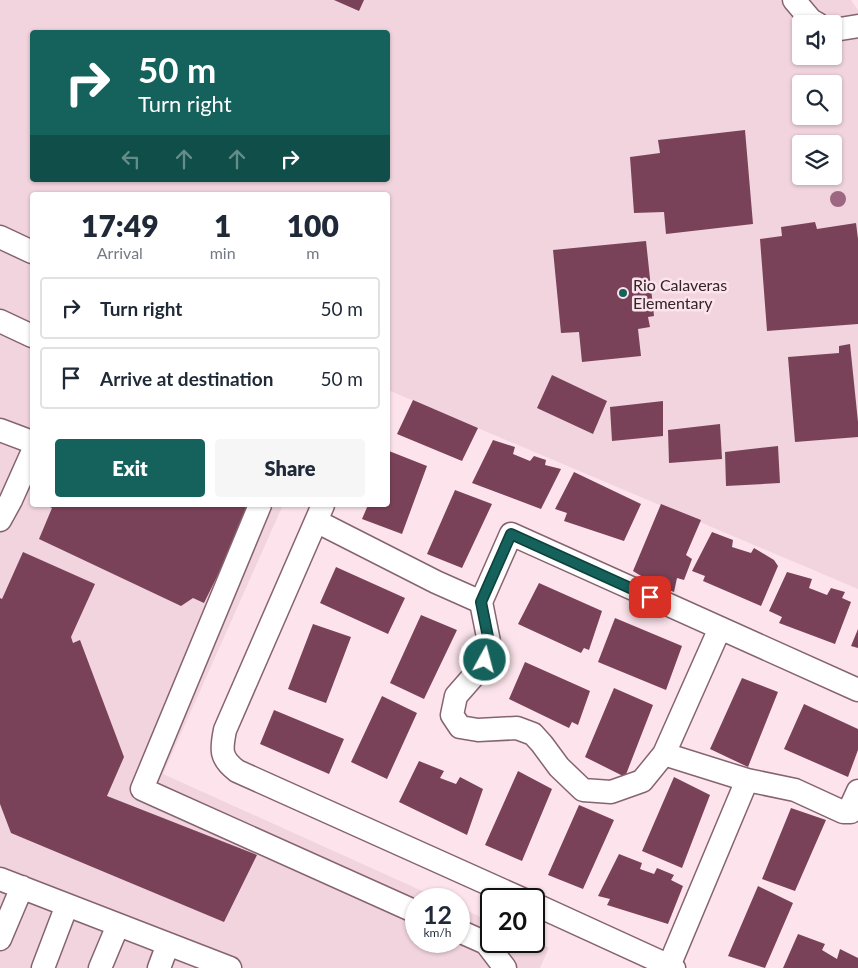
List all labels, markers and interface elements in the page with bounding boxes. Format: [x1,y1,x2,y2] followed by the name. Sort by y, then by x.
[792,15,842,185] map controls
[792,15,842,65] button: sound
[138,48,216,90] text: 50 m
[55,50,120,115] icon: right
[792,75,842,125] button: search
[138,90,232,117] text: Turn right
[792,135,842,185] button: layers
[117,145,145,173] icon: left
[170,145,198,173] icon: ahead
[223,145,251,173] icon: ahead
[276,145,304,173] icon: right
[81,207,159,243] text: 17:49
[214,207,231,243] text: 1
[287,207,339,243] text: 100
[97,243,143,262] text: Arrival
[210,243,236,262] text: min
[306,243,319,262] text: m
[633,275,727,312] place label: Rio Calaveras Elementary
[617,287,629,299] marker: Rio Calaveras Elementary
[57,294,85,322] icon: right
[100,297,182,320] text: Turn right
[320,297,363,320] text: 50 m
[57,364,85,392] icon: arrive
[100,367,273,390] text: Arrive at destination
[320,367,363,390] text: 50 m
[55,439,205,497] button: Exit
[215,439,365,497] button: Share
[629,576,671,618] pin
[636,583,664,611] icon: arrive
[458,633,510,685] position arrow
[480,888,545,953] speed limit sign: 20
[423,899,452,929] text: 12
[423,925,452,940] text: km/h

